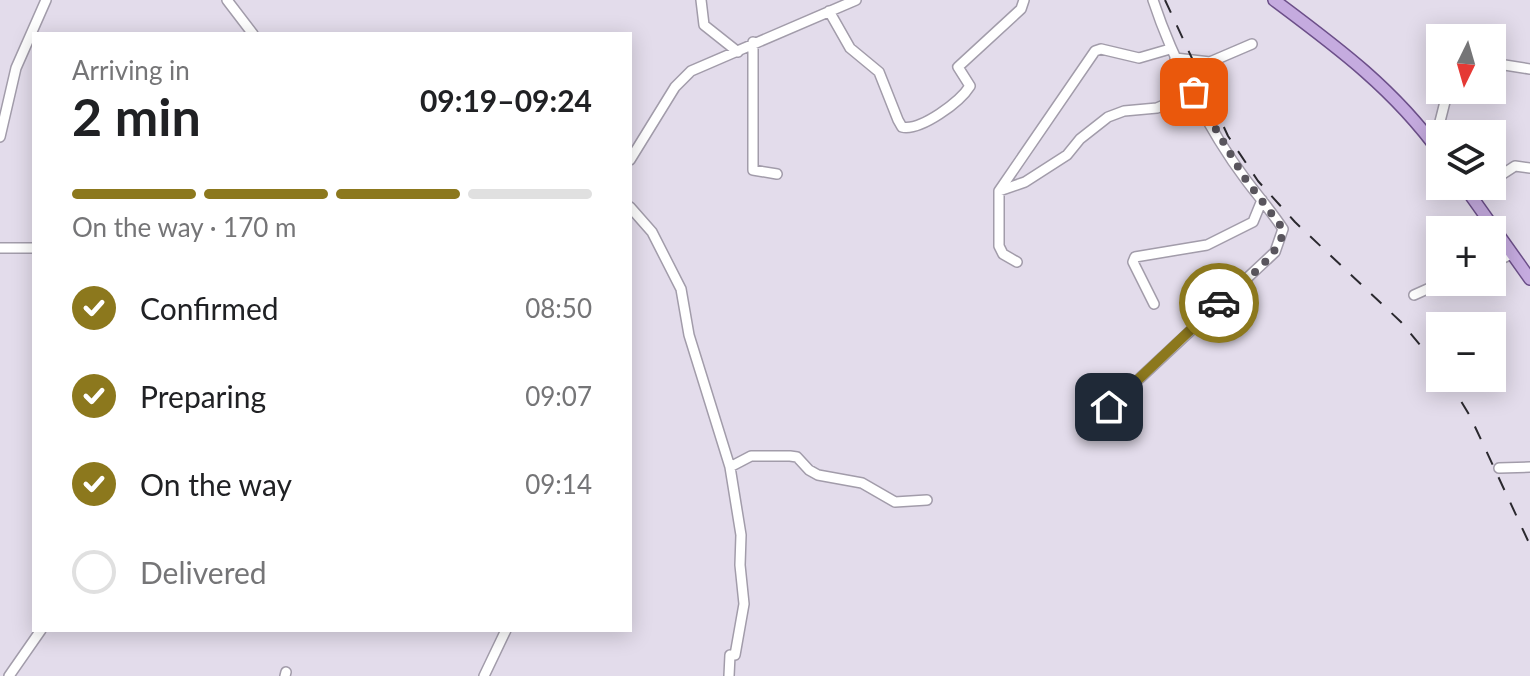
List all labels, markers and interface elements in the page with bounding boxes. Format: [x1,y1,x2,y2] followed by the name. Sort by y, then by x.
[1426,24,1506,104] north arrow
[1426,24,1506,392] map controls
[72,54,190,86] text: Arriving in
[1160,58,1228,126] pin
[1172,70,1216,114] icon: bag
[420,82,592,118] text: 09:19–09:24
[72,85,201,147] text: 2 min
[1426,120,1506,200] button: layers
[72,211,296,243] text: On the way · 170 m
[1426,216,1506,296] button: +
[1179,263,1259,343] courier
[1197,281,1241,325] icon: car
[72,286,116,330] icon: check
[140,290,279,326] text: Confirmed
[525,292,592,324] text: 08:50
[1426,312,1506,392] button: −
[1075,373,1143,441] pin
[72,374,116,418] icon: check
[140,378,266,414] text: Preparing
[525,380,592,412] text: 09:07
[1087,385,1131,429] icon: home
[72,462,116,506] icon: check
[140,466,292,502] text: On the way
[525,468,592,500] text: 09:14
[140,554,267,590] text: Delivered

